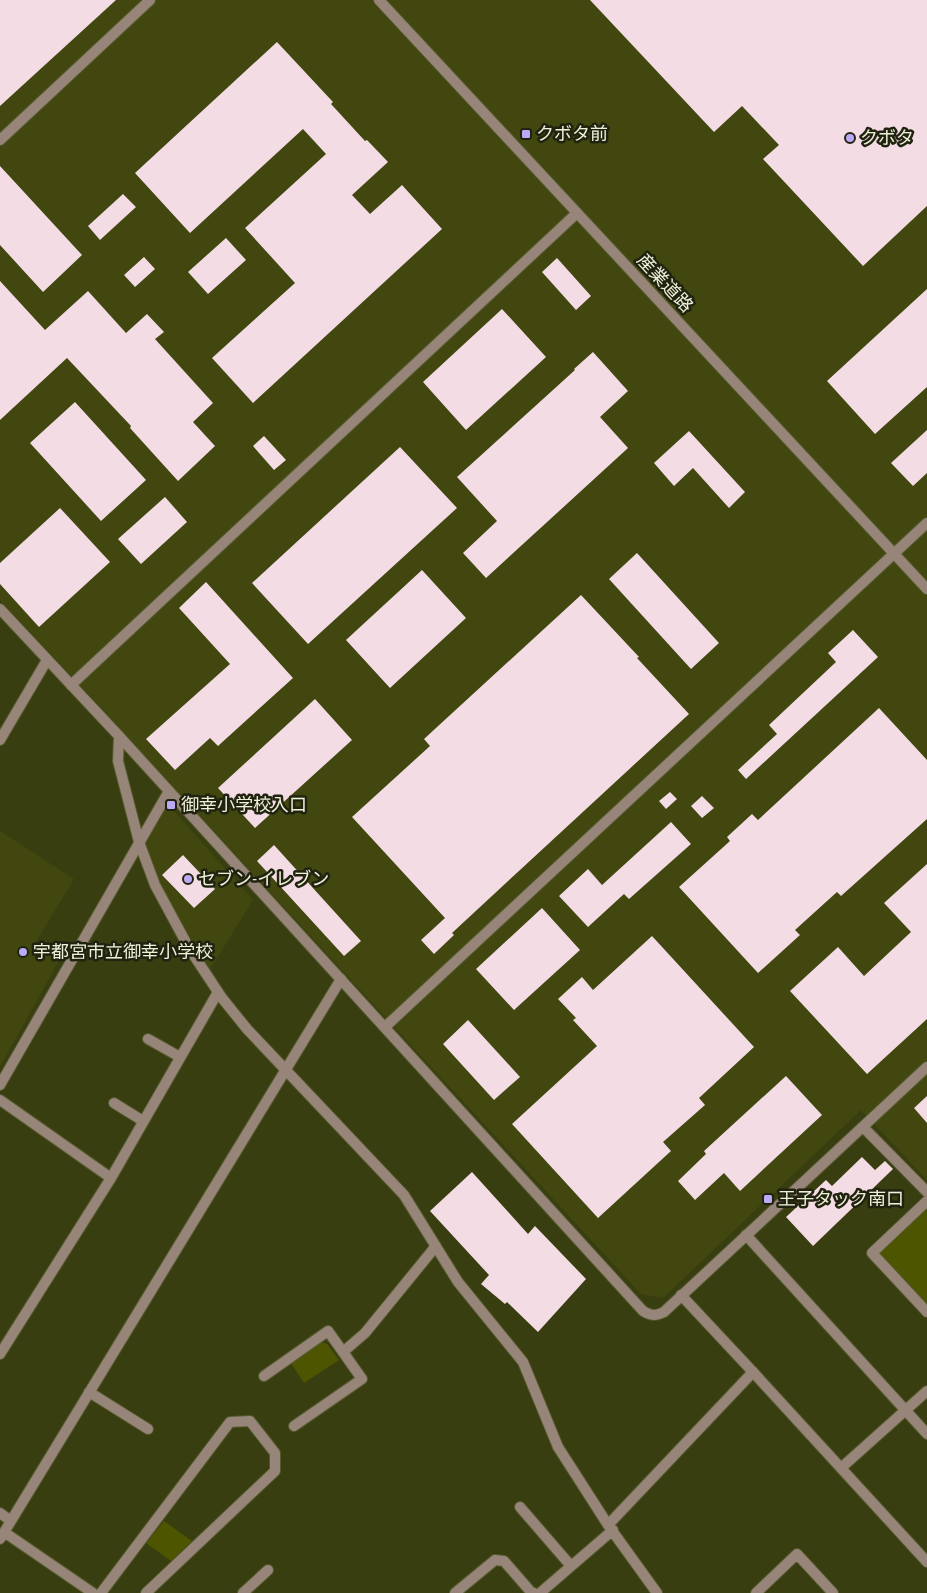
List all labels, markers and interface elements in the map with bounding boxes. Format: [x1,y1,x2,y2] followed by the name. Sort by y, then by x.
[536,122,608,145] place label: クボタ前
[860,126,914,149] place label: クボタ
[520,128,532,140] marker: クボタ前
[844,132,856,144] marker: クボタ
[632,248,698,317] street label: 産業道路
[181,793,307,816] place label: 御幸小学校入口
[165,799,177,811] marker: 御幸小学校入口
[198,867,329,890] place label: セブン-イレブン
[182,873,194,885] marker: セブン-イレブン
[33,940,213,963] place label: 宇都宮市立御幸小学校
[17,946,29,958] marker: 宇都宮市立御幸小学校
[778,1187,904,1210] place label: 王子タック南口
[762,1193,774,1205] marker: 王子タック南口

